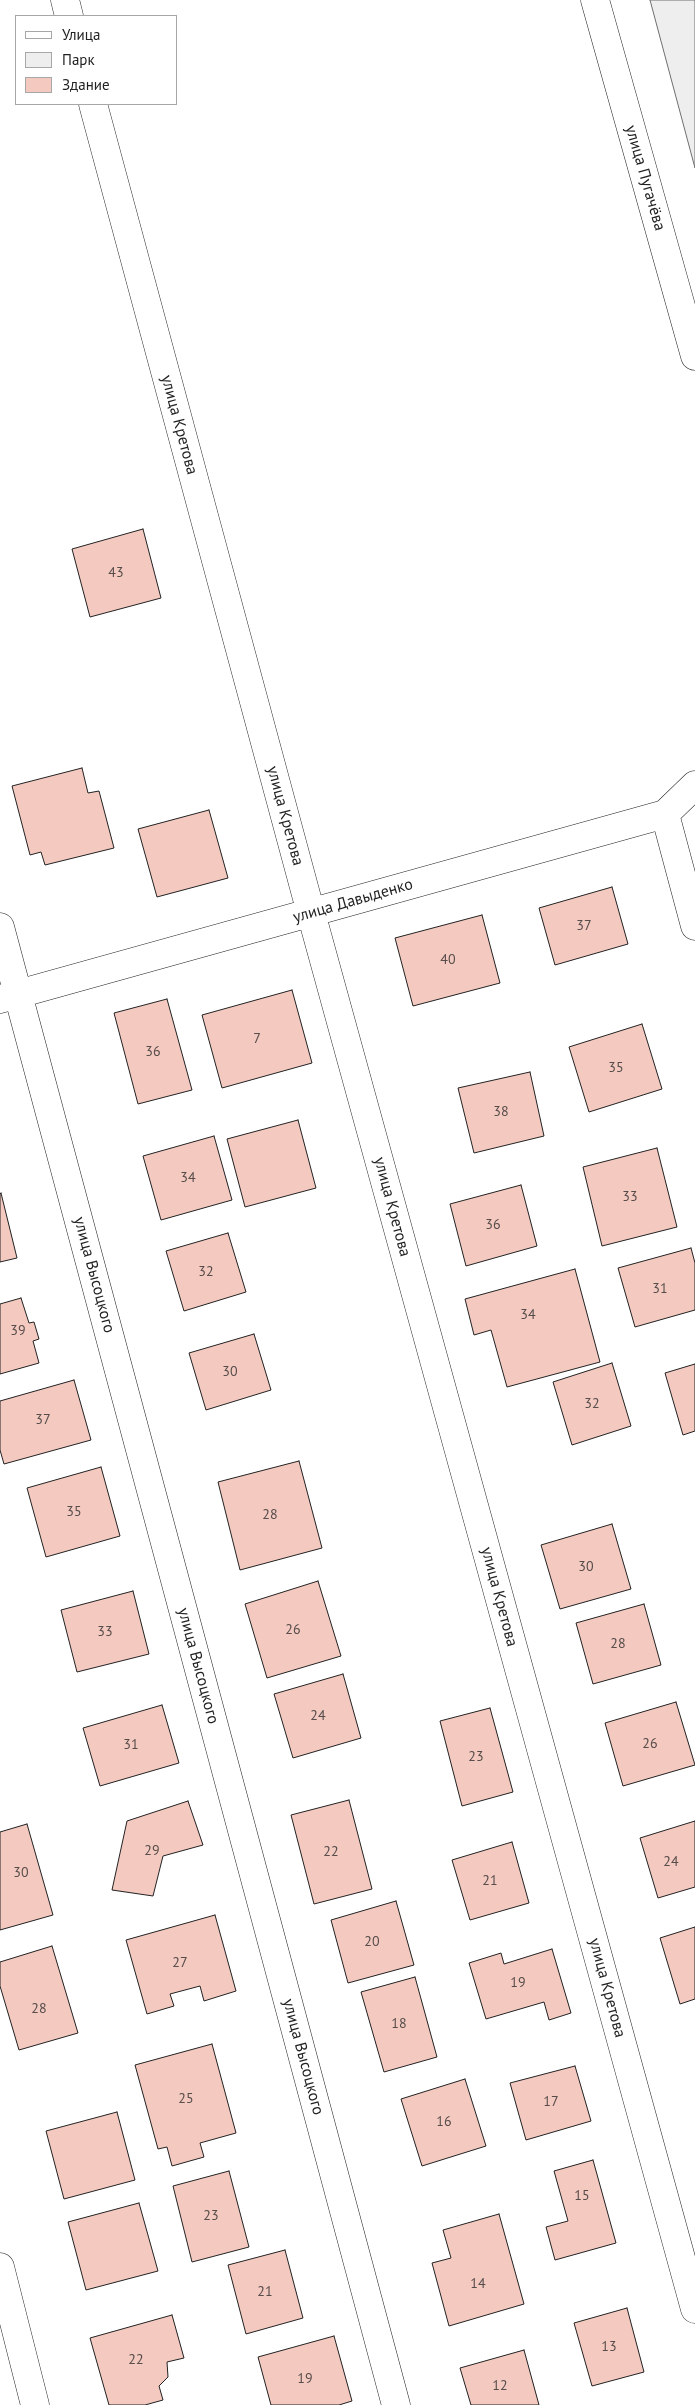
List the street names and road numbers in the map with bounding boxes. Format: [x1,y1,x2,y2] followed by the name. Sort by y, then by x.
[621,123,669,233] street label: улица Пугачёва
[157,373,201,477] street label: улица Кретова
[263,764,307,868] street label: улица Кретова
[291,875,415,927] street label: улица Давыденко
[370,1155,414,1259] street label: улица Кретова
[69,1215,119,1335] street label: улица Высоцкого
[477,1545,521,1649] street label: улица Кретова
[173,1606,223,1726] street label: улица Высоцкого
[585,1936,629,2040] street label: улица Кретова
[278,1997,328,2117] street label: улица Высоцкого

